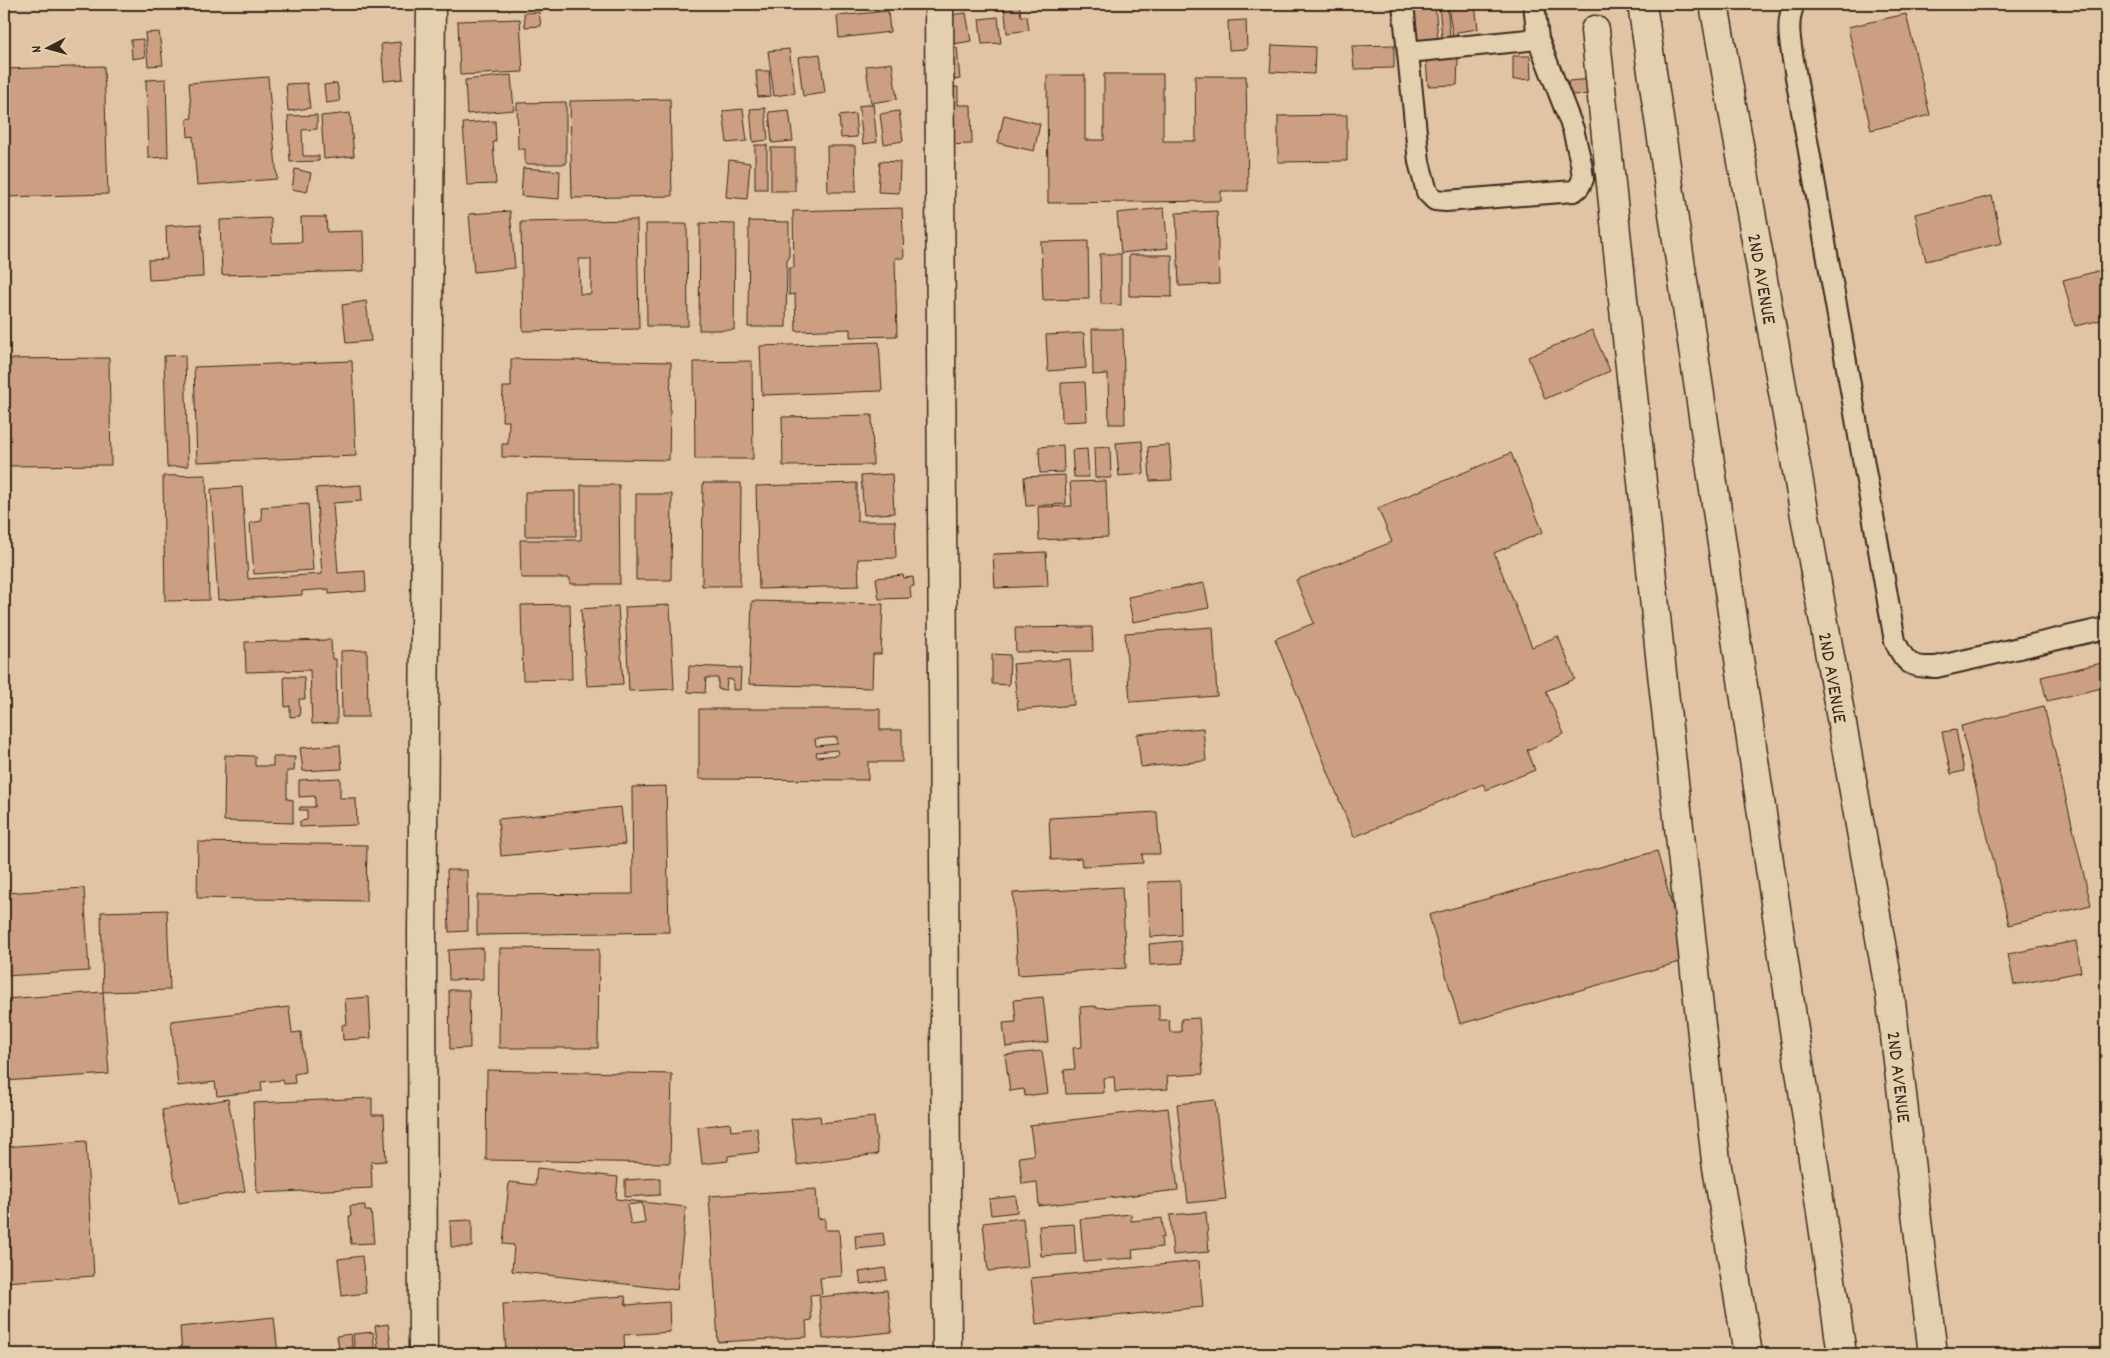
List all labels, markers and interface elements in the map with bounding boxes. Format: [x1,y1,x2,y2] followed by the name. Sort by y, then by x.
[22,22,72,72] north arrow
[27,45,47,54] text: N
[1738,232,1782,327] street label: 2ND AVENUE
[1809,630,1853,726] street label: 2ND AVENUE
[1878,1030,1916,1124] street label: 2ND AVENUE

